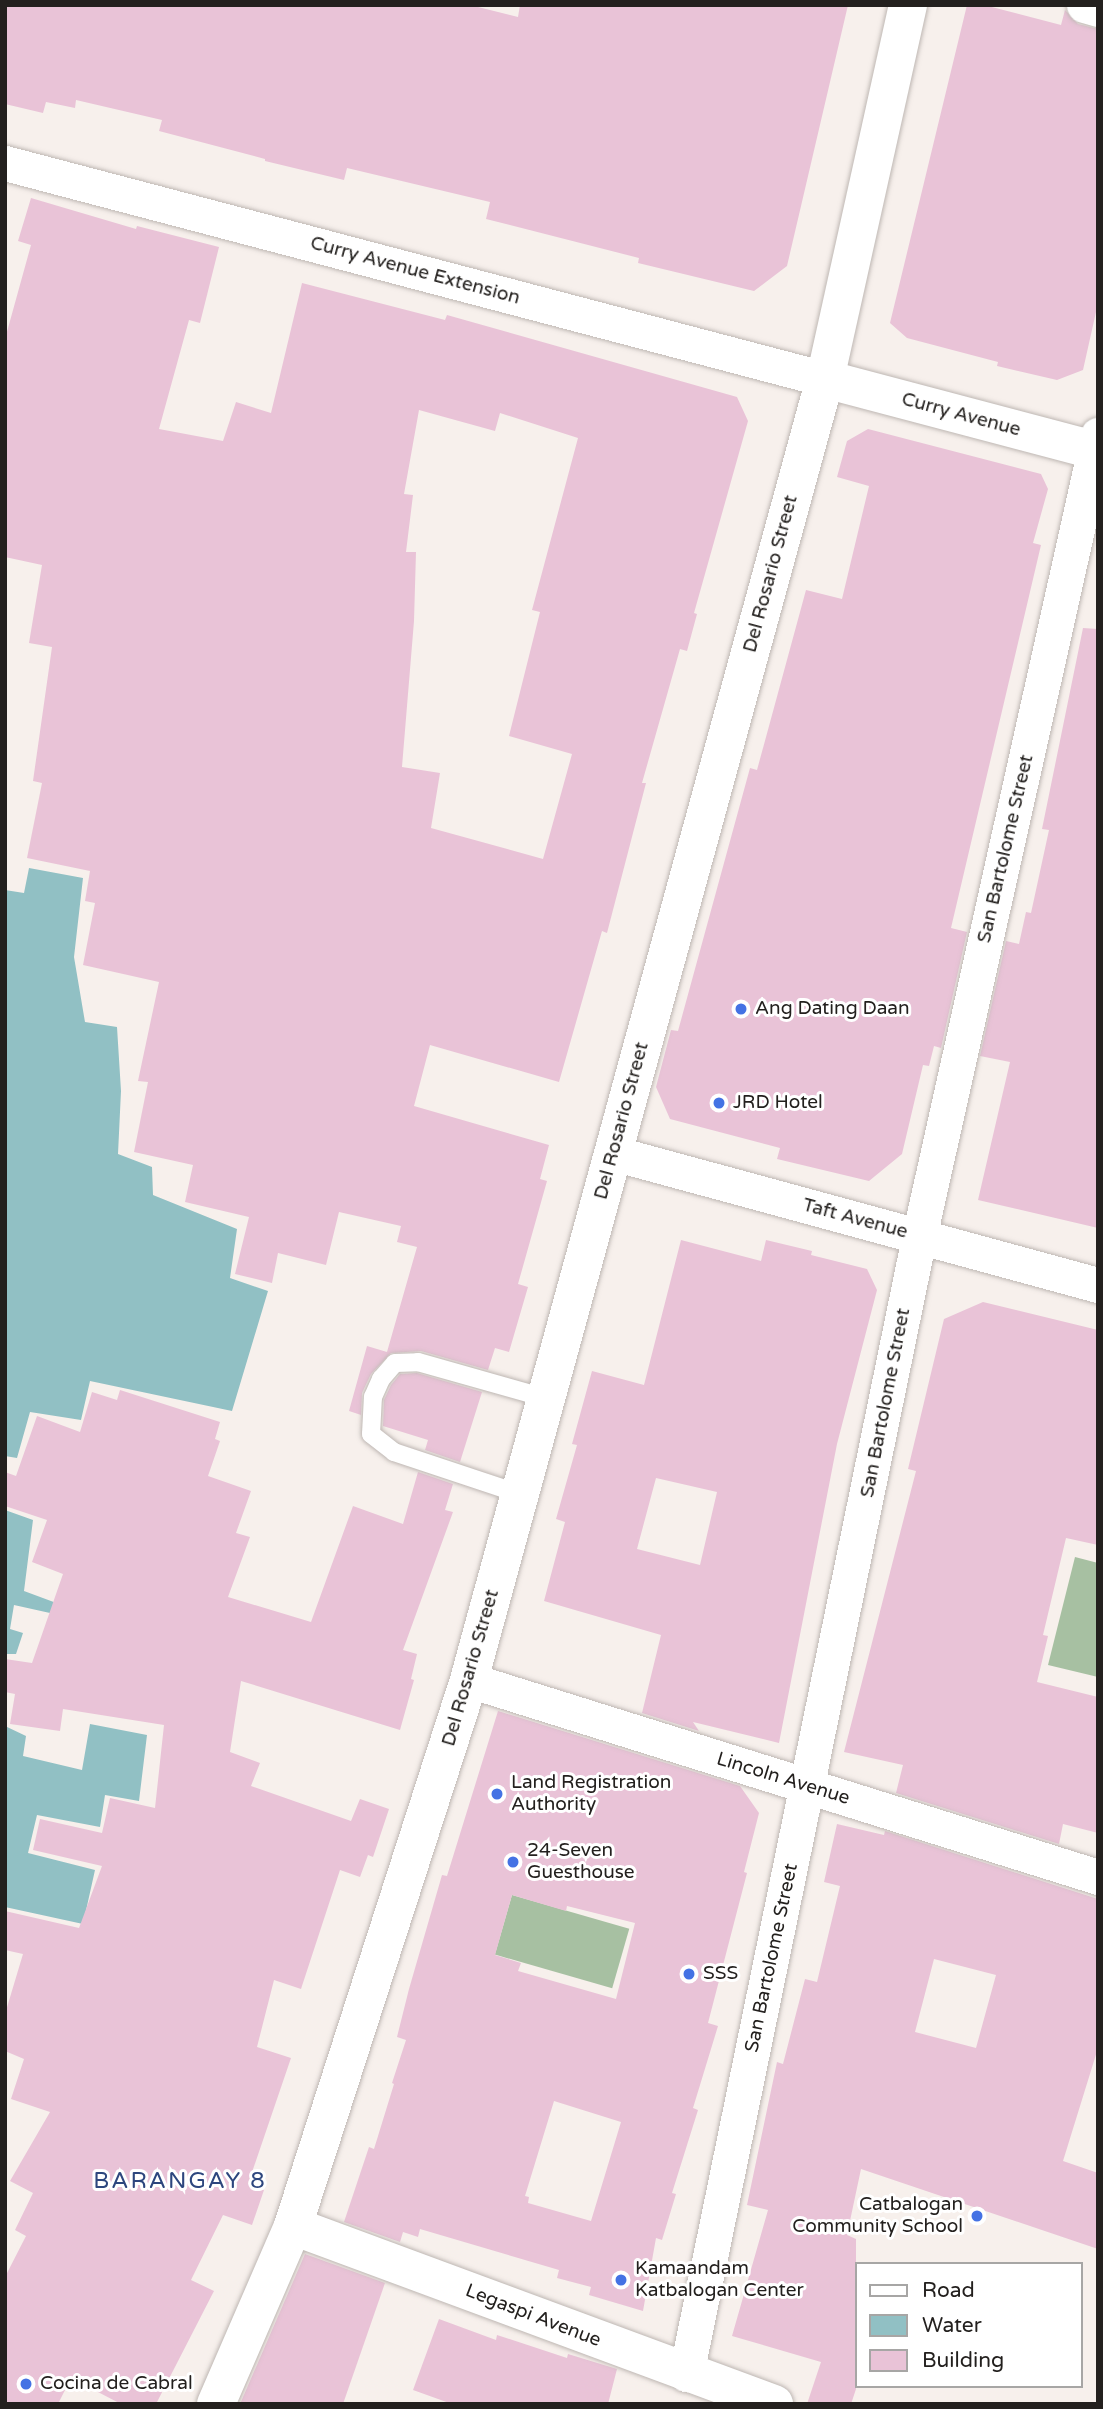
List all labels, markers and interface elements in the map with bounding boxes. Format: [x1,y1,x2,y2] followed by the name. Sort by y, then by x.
[308,232,522,310] street label: Curry Avenue Extension
[899,388,1023,442] street label: Curry Avenue
[739,493,803,655] street label: Del Rosario Street
[973,753,1039,945] street label: San Bartolome Street
[755,998,910,1020] place label: Ang Dating Daan
[733,1001,749,1017] marker: Ang Dating Daan
[590,1040,654,1202] street label: Del Rosario Street
[733,1092,823,1114] place label: JRD Hotel
[711,1095,727,1111] marker: JRD Hotel
[800,1194,910,1244] street label: Taft Avenue
[856,1306,916,1500] street label: San Bartolome Street
[438,1587,504,1749] street label: Del Rosario Street
[714,1748,852,1810] street label: Lincoln Avenue
[511,1772,671,1816] place label: Land Registration Authority
[489,1786,505,1802] marker: Land Registration Authority
[527,1840,635,1884] place label: 24-Seven Guesthouse
[505,1854,521,1870] marker: 24-Seven Guesthouse
[741,1862,803,2054] street label: San Bartolome Street
[703,1963,738,1985] place label: SSS
[681,1966,697,1982] marker: SSS
[95,2167,265,2195] district label: BARANGAY 8
[792,2194,963,2238] place label: Catbalogan Community School
[969,2208,985,2224] marker: Catbalogan Community School
[635,2258,804,2302] place label: Kamaandam Katbalogan Center
[855,2262,1082,2388] legend
[613,2272,629,2288] marker: Kamaandam Katbalogan Center
[922,2278,975,2303] text: Road
[462,2280,604,2352] street label: Legaspi Avenue
[922,2313,982,2338] text: Water
[922,2348,1004,2373] text: Building
[40,2373,193,2395] place label: Cocina de Cabral
[18,2376,34,2392] marker: Cocina de Cabral

